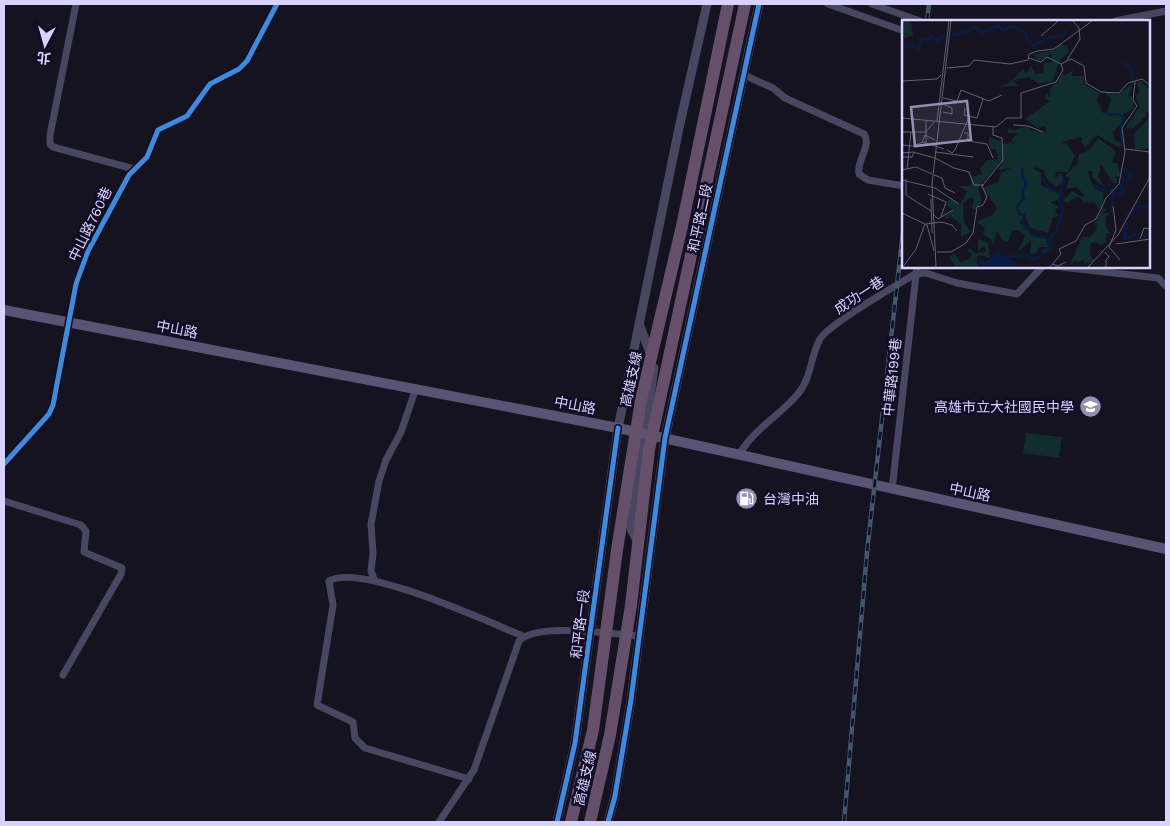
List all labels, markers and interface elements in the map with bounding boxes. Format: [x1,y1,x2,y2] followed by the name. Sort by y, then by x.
[20,20,70,70] north arrow
[902,20,1150,268] inset map
[36,49,51,67] text: 北
[685,182,715,254] street label: 和平路二段
[65,184,115,264] street label: 中山路760巷
[831,273,887,317] street label: 成功一巷
[155,317,199,341] street label: 中山路
[880,337,904,417] street label: 中華路199巷
[617,350,645,408] street label: 高雄支線
[553,393,597,417] street label: 中山路
[1078,395,1102,419] school or university icon: 高雄市立大社國民中學
[934,399,1074,415] place label: 高雄市立大社國民中學
[948,480,992,504] street label: 中山路
[735,487,759,511] fuel station icon: 台灣中油
[763,491,819,507] place label: 台灣中油
[568,588,592,660] street label: 和平路一段
[571,749,599,807] street label: 高雄支線

